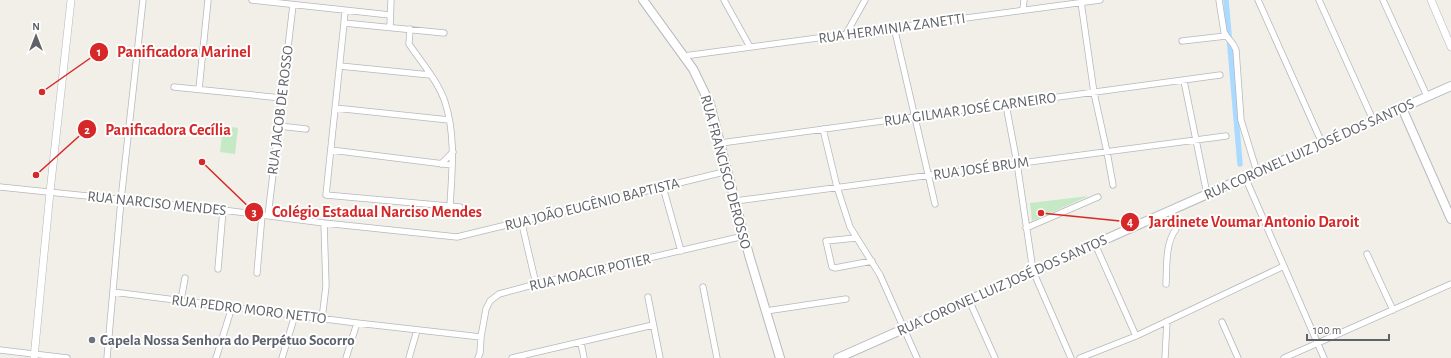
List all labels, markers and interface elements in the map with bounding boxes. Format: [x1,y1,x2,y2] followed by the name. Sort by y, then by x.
[818,11,966,46] street label: RUA HERMINIA ZANETTI
[16,16,56,56] north arrow
[32,21,40,32] text: N
[89,38,258,66] callout: Panificadora Marinel
[117,44,251,60] text: Panificadora Marinel
[265,45,296,176] street label: RUA JACOB DE ROSSO
[97,46,101,58] text: 1
[883,88,1057,129] street label: RUA GILMAR JOSÉ CARNEIRO
[698,93,753,251] street label: RUA FRANCISCO DEROSSO
[1201,94,1416,203] street label: RUA CORONEL LUIZ JOSÉ DOS SANTOS
[77,115,239,143] callout: Panificadora Cecília
[105,122,231,138] text: Panificadora Cecília
[84,124,90,136] text: 2
[932,152,1030,183] street label: RUA JOSÉ BRUM
[503,174,681,233] street label: RUA JOÃO EUGÊNIO BAPTISTA
[87,189,227,218] street label: RUA NARCISO MENDES
[244,198,490,226] callout: Colégio Estadual Narciso Mendes
[272,204,482,220] text: Colégio Estadual Narciso Mendes
[251,206,257,218] text: 3
[1120,208,1367,236] callout: Jardinete Voumar Antonio Daroit
[1149,214,1360,230] text: Jardinete Voumar Antonio Daroit
[1127,216,1133,228] text: 4
[894,230,1109,339] street label: RUA CORONEL LUIZ JOSÉ DOS SANTOS
[528,251,652,294] street label: RUA MOACIR POTIER
[171,293,327,326] street label: RUA PEDRO MORO NETTO
[1307,316,1389,342] scale bar
[1313,324,1341,336] text: 100 m
[100,333,355,348] place label: Capela Nossa Senhora do Perpétuo Socorro
[87,335,97,345] marker: Capela Nossa Senhora do Perpétuo Socorro

